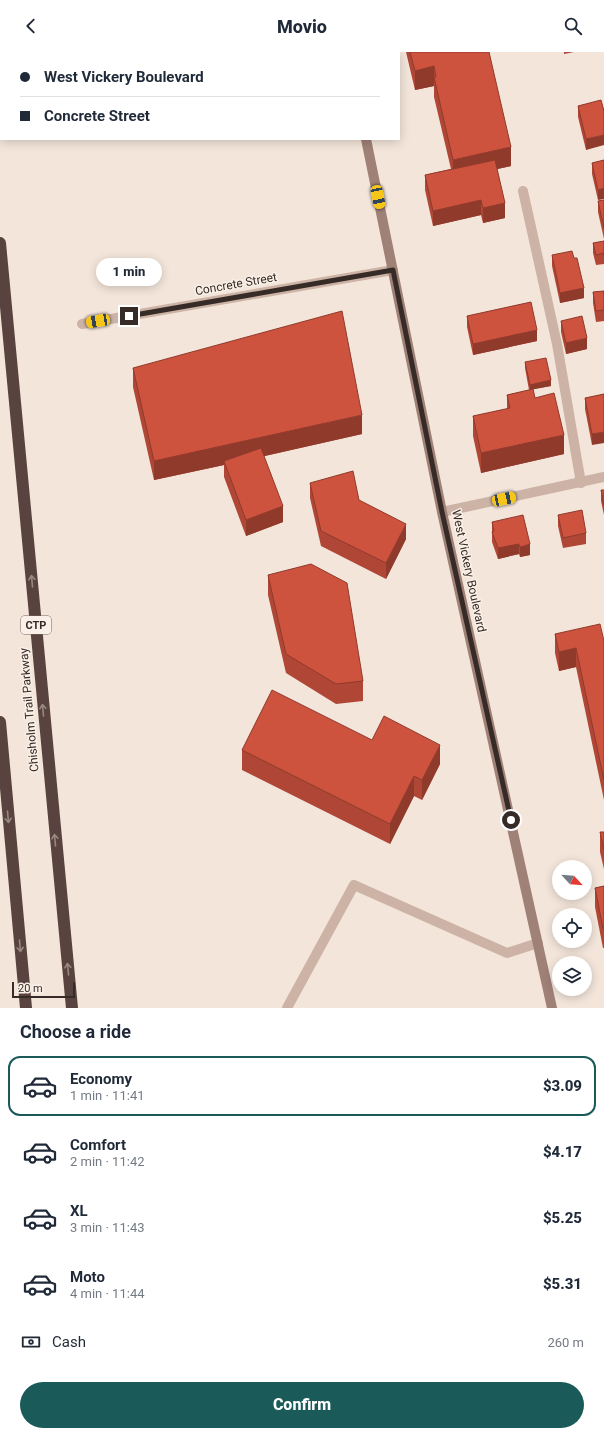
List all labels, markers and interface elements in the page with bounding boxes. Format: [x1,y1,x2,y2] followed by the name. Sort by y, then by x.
[20,15,42,37] icon: back
[562,15,584,37] icon: search
[277,16,327,37] text: Movio
[44,68,204,86] text: West Vickery Boulevard
[44,107,150,125] text: Concrete Street
[370,184,386,210] car
[96,258,162,286] callout: 1 min
[113,264,145,279] text: 1 min
[194,270,278,298] street label: Concrete Street
[120,307,138,325] route end
[85,313,111,329] car
[491,491,517,507] car
[449,508,489,634] street label: West Vickery Boulevard
[28,575,35,588] one-way arrow
[21,616,51,634] road number: CTP
[17,647,41,773] street label: Chisholm Trail Parkway
[40,704,47,717] one-way arrow
[4,810,12,823] one-way arrow
[502,811,520,829] route start
[52,834,59,847] one-way arrow
[552,860,592,900] north arrow
[552,860,592,996] map controls
[552,908,592,948] button: locate
[17,939,24,952] one-way arrow
[552,956,592,996] button: layers
[64,963,71,976] one-way arrow
[12,980,75,999] scale bar
[18,982,43,995] text: 20 m
[20,1021,131,1042] text: Choose a ride
[22,1068,58,1104] icon: car
[70,1070,132,1088] text: Economy
[543,1077,582,1095] text: $3.09
[70,1088,145,1103] text: 1 min · 11:41
[22,1134,58,1170] icon: car
[70,1136,126,1154] text: Comfort
[543,1143,582,1161] text: $4.17
[70,1154,145,1169] text: 2 min · 11:42
[22,1200,58,1236] icon: car
[70,1202,88,1220] text: XL
[543,1209,582,1227] text: $5.25
[70,1220,145,1235] text: 3 min · 11:43
[22,1266,58,1302] icon: car
[70,1268,105,1286] text: Moto
[543,1275,582,1293] text: $5.31
[70,1286,145,1301] text: 4 min · 11:44
[20,1331,42,1353] icon: cash
[52,1333,86,1351] text: Cash
[547,1335,584,1350] text: 260 m
[20,1382,584,1428] button: Confirm

